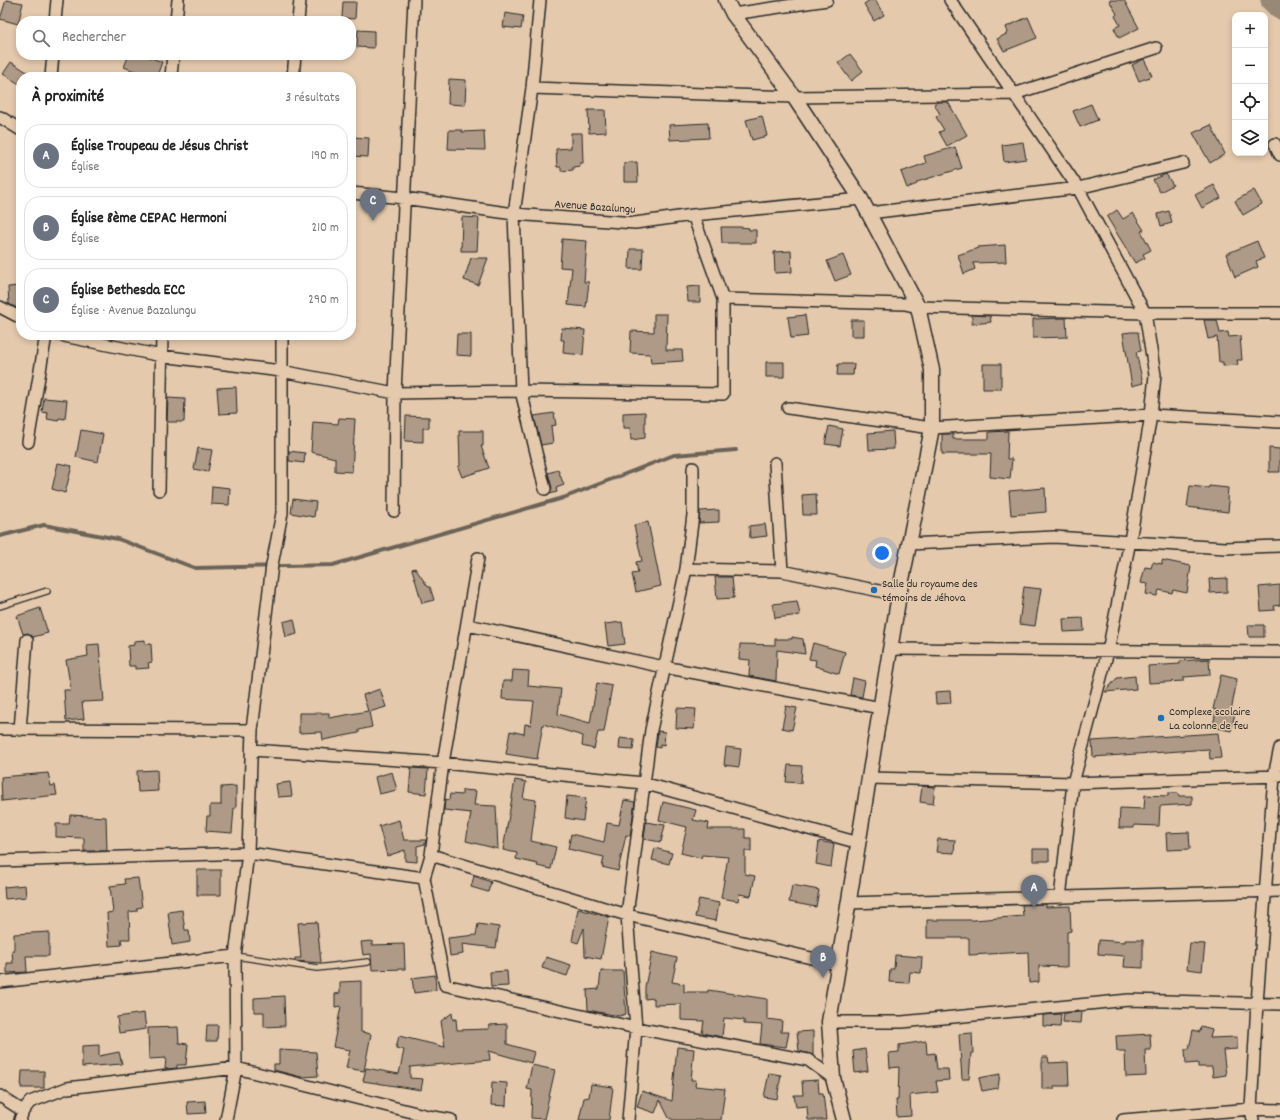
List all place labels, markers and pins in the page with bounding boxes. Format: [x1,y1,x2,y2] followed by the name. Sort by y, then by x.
[360,188,386,221] pin: C
[882,576,978,607] place label: Salle du royaume des témoins de Jéhova
[869,585,879,595] marker: Salle du royaume des témoins de Jéhova
[1169,704,1250,735] place label: Complexe scolaire La colonne de feu
[1156,713,1166,723] marker: Complexe scolaire La colonne de feu
[1021,875,1047,908] pin: A
[810,945,836,978] pin: B

